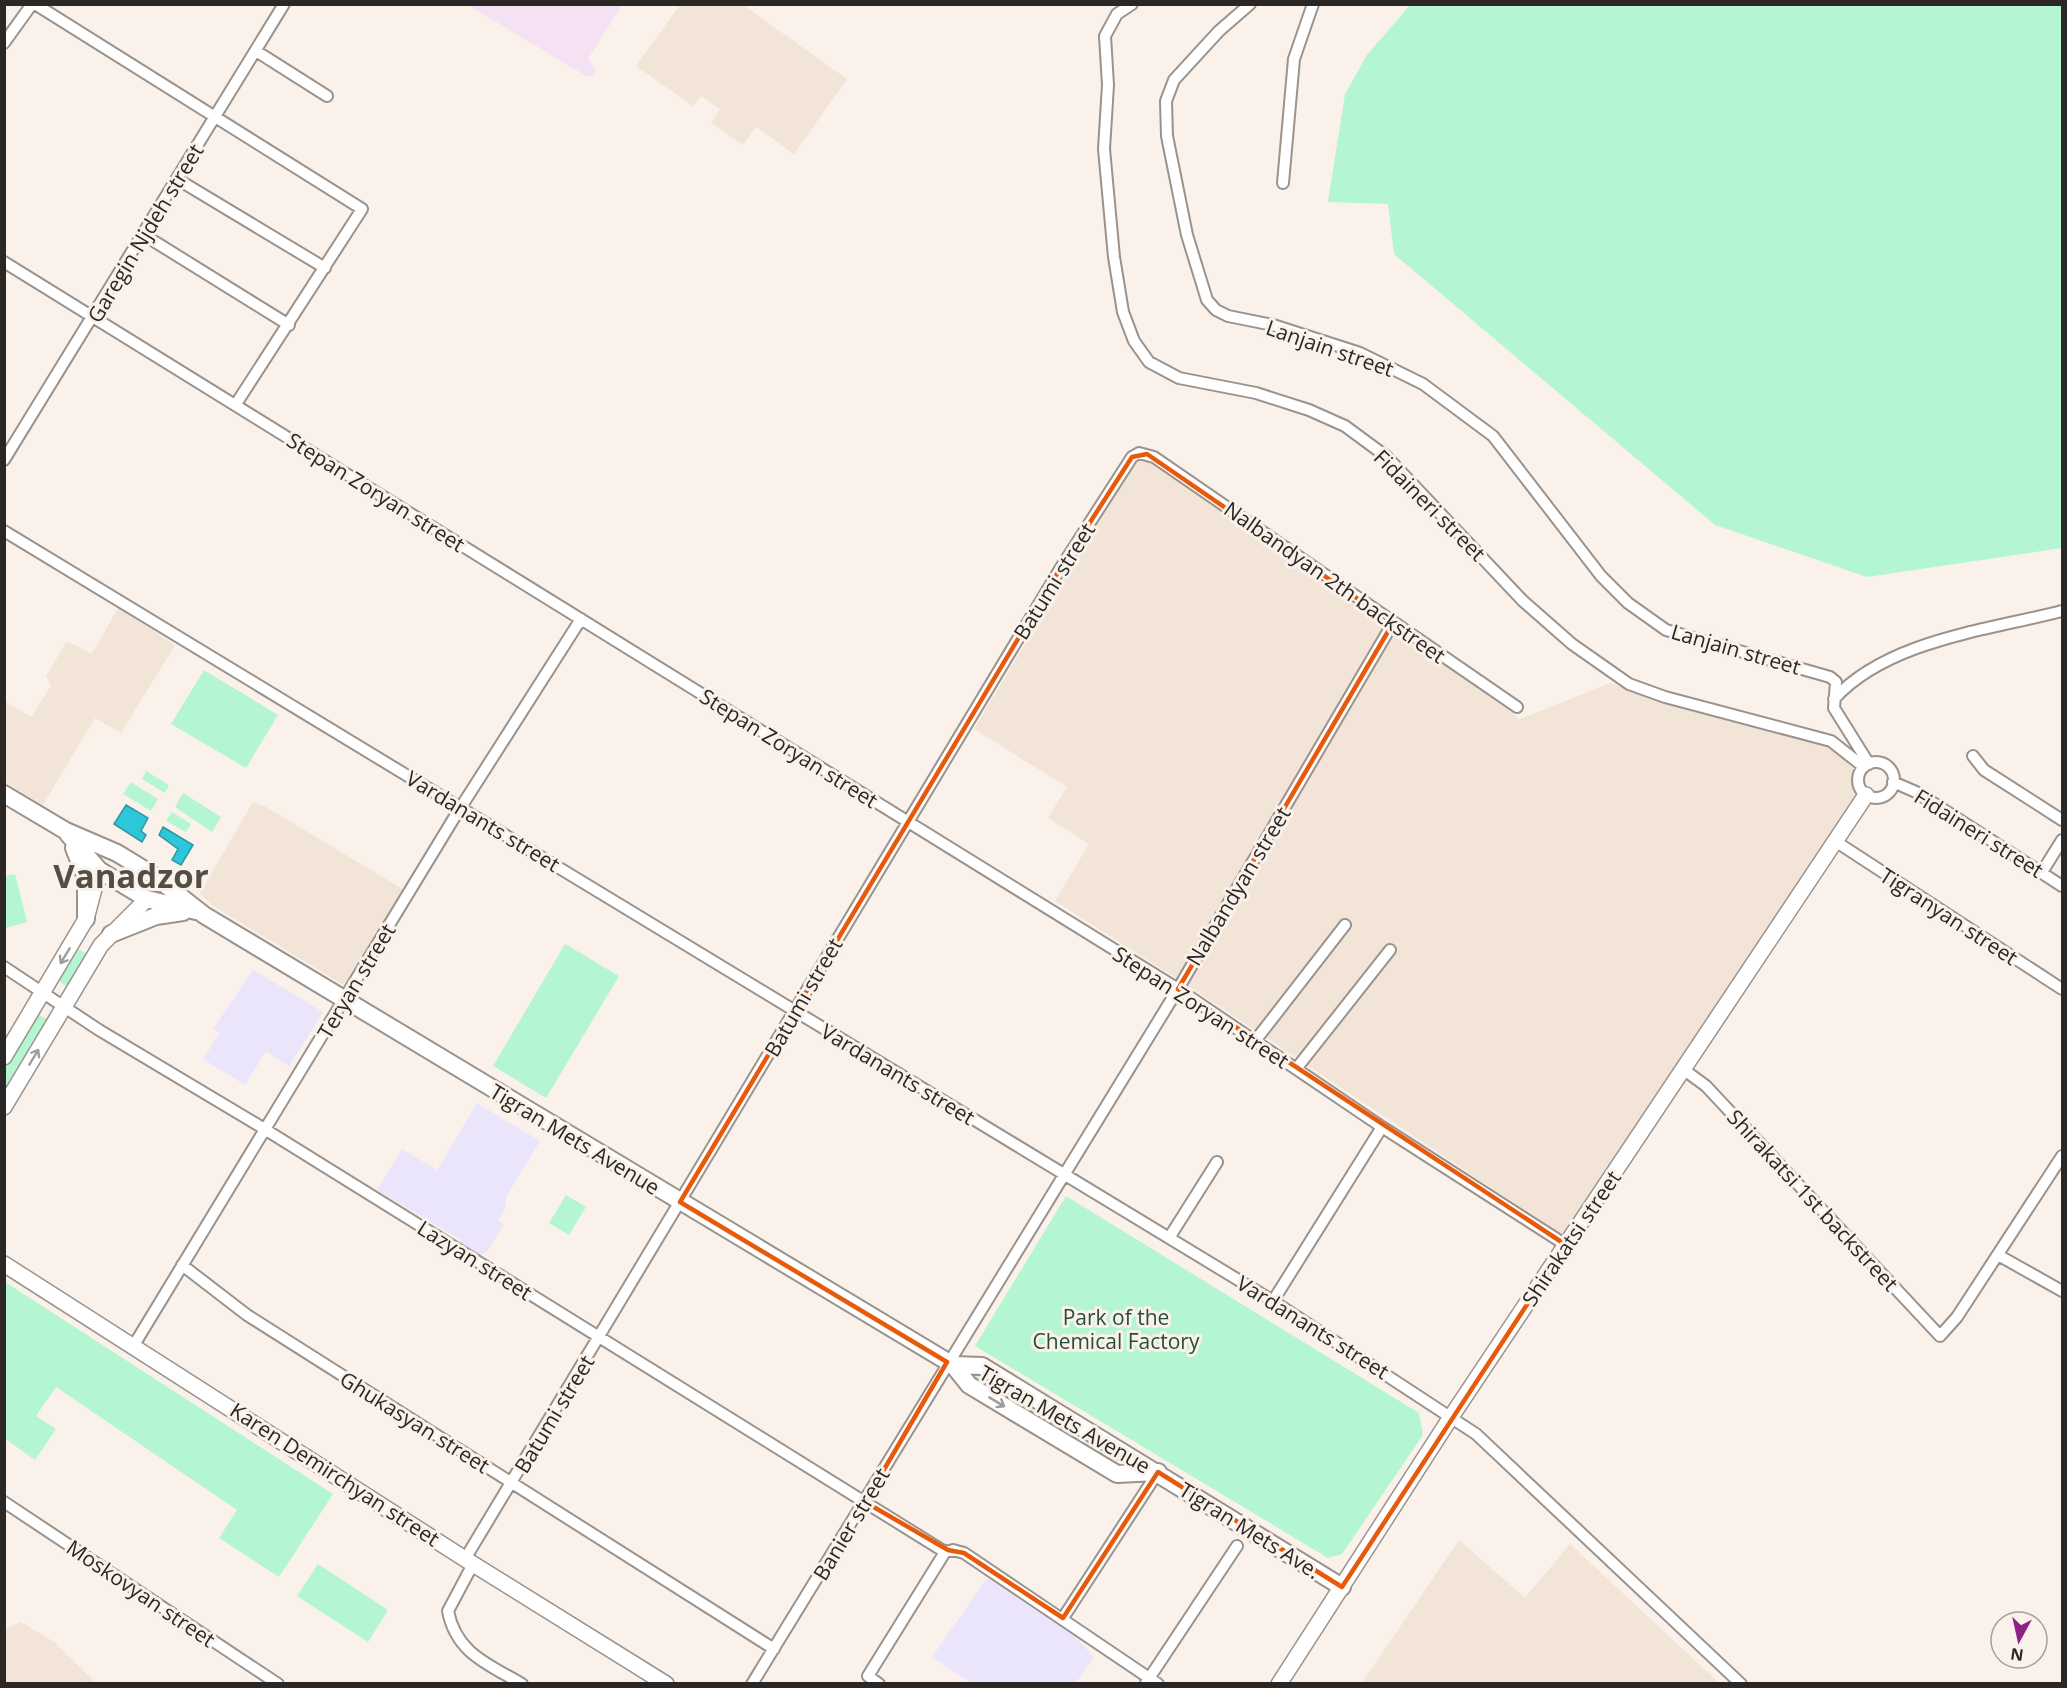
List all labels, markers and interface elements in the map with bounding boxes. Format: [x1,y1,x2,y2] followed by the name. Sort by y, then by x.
[81,139,209,327] street label: Garegin Njdeh street
[1262,313,1398,383] street label: Lanjain street
[282,426,470,558] street label: Stepan Zoryan street
[1368,443,1492,567] street label: Fidaineri street
[1219,495,1451,669] street label: Nalbandyan 2th backstreet
[1007,517,1101,645] street label: Batumi street
[1668,617,1804,681] street label: Lanjain street
[695,682,883,814] street label: Stepan Zoryan street
[401,764,565,878] street label: Vardanants street
[1909,782,2049,884] street label: Fidaineri street
[1179,801,1297,971] street label: Nalbandyan street
[53,853,209,898] district label: Vanadzor
[1875,861,2023,971] street label: Tigranyan street
[311,918,401,1044] street label: Teryan street
[758,932,848,1062] street label: Batumi street
[1108,940,1294,1074] street label: Stepan Zoryan street
[59,947,71,964] one-way arrow
[816,1017,980,1131] street label: Vardanants street
[29,1049,41,1066] one-way arrow
[485,1077,665,1201] street label: Tigran Mets Avenue
[1721,1103,1905,1297] street label: Shirakatsi 1st backstreet
[1515,1165,1627,1311] street label: Shirakatsi street
[412,1214,538,1306] street label: Lazyan street
[1231,1269,1395,1385] street label: Vardanants street
[1033,1303,1200,1355] park label: Park of the Chemical Factory
[508,1350,600,1478] street label: Batumi street
[974,1358,1156,1480] street label: Tigran Mets Avenue
[335,1365,495,1479] street label: Ghukasyan street
[225,1396,445,1552] street label: Karen Demirchyan street
[988,1396,1005,1408] one-way arrow
[806,1463,896,1585] street label: Banier street
[1174,1475,1326,1585] street label: Tigran Mets Ave.
[61,1533,221,1653] street label: Moskovyan street
[1989,1610,2049,1670] north arrow
[2009,1643,2025,1667] text: N

